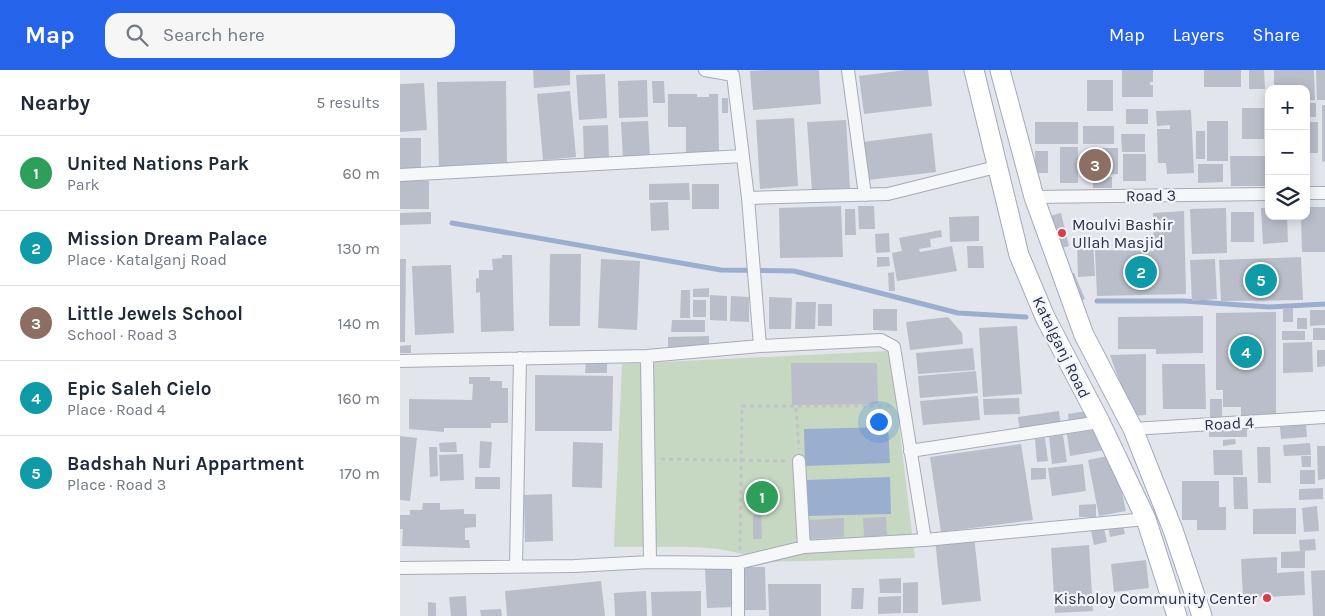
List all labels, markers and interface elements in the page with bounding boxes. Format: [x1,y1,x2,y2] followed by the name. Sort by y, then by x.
[105,13,455,58] search box
[25,21,75,49] text: Map
[123,21,151,49] icon: search
[163,24,265,46] text: Search here
[1109,24,1145,46] text: Map
[1173,24,1225,46] text: Layers
[1253,24,1300,46] text: Share
[1265,85,1310,220] map controls
[1265,85,1310,130] button: +
[20,91,90,115] text: Nearby
[316,93,380,112] text: 5 results
[1265,130,1310,175] button: −
[1079,146,1111,184] pin: 3
[67,153,249,175] text: United Nations Park
[33,164,39,183] text: 1
[343,164,380,183] text: 60 m
[67,175,99,194] text: Park
[1265,175,1310,220] button: layers
[1126,186,1176,205] street label: Road 3
[1072,215,1173,252] place label: Moulvi Bashir Ullah Masjid
[1056,227,1068,239] marker: Moulvi Bashir Ullah Masjid
[67,228,267,250] text: Mission Dream Palace
[31,239,41,258] text: 2
[337,239,380,258] text: 130 m
[67,250,227,269] text: Place · Katalganj Road
[1125,253,1157,291] pin: 2
[1245,261,1277,299] pin: 5
[1029,293,1094,401] street label: Katalganj Road
[67,303,243,325] text: Little Jewels School
[31,314,41,333] text: 3
[338,314,380,333] text: 140 m
[67,325,177,344] text: School · Road 3
[1230,333,1262,371] pin: 4
[67,378,211,400] text: Epic Saleh Cielo
[31,389,41,408] text: 4
[337,389,380,408] text: 160 m
[67,400,166,419] text: Place · Road 4
[866,409,892,435] your location
[1204,413,1254,434] street label: Road 4
[67,453,304,475] text: Badshah Nuri Appartment
[31,464,41,483] text: 5
[339,464,380,483] text: 170 m
[67,475,166,494] text: Place · Road 3
[746,478,778,516] pin: 1
[1054,589,1257,608] place label: Kisholoy Community Center
[1261,592,1273,604] marker: Kisholoy Community Center

